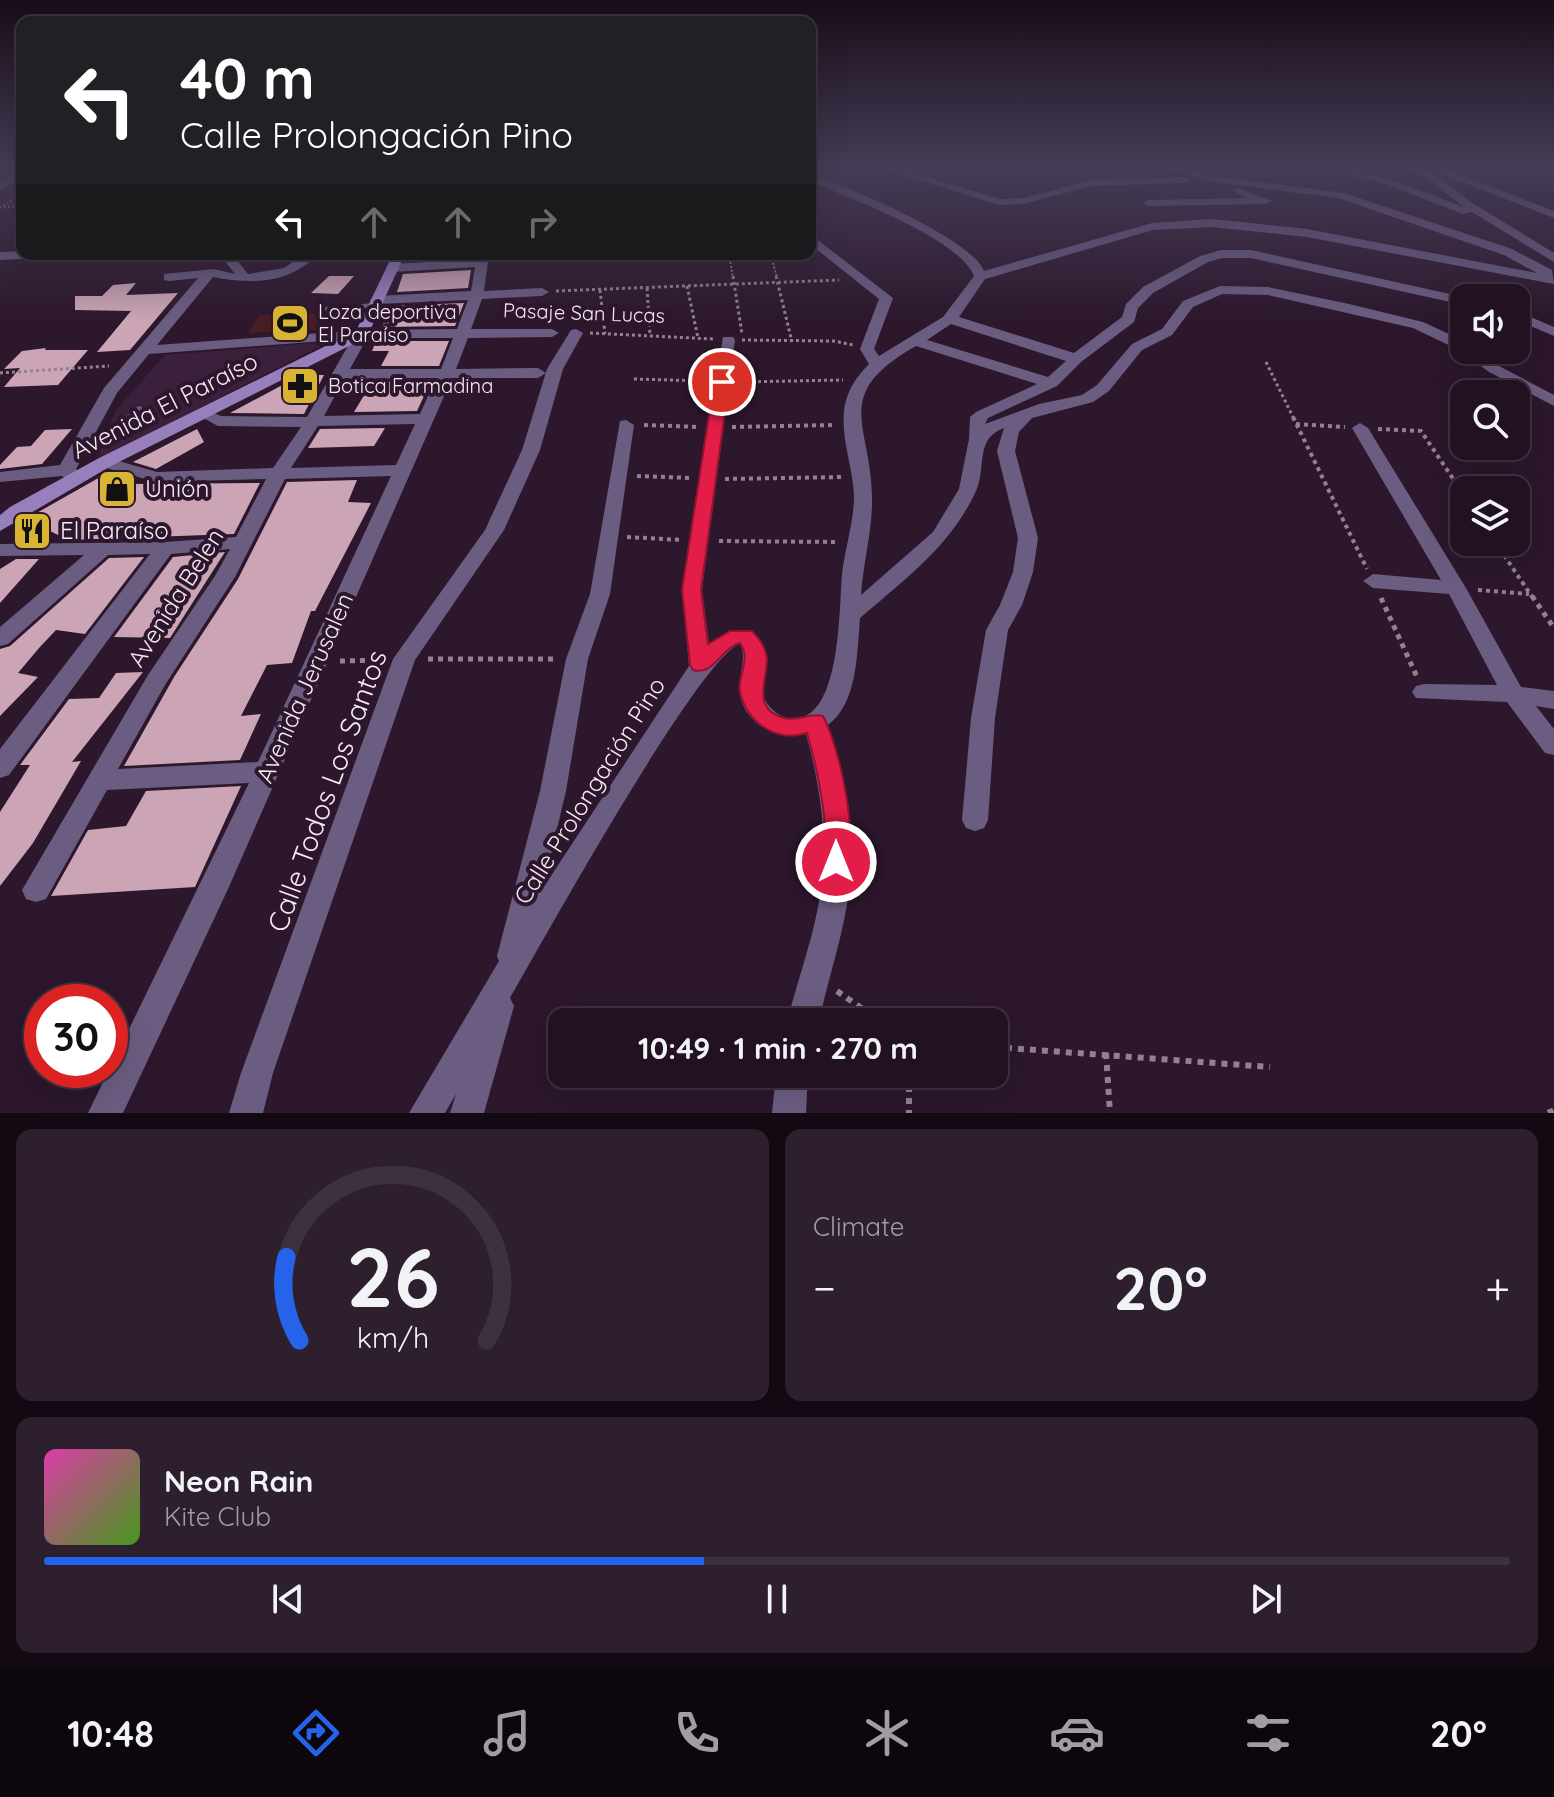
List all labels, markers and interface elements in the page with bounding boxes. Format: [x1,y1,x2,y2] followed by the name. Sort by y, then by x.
[180,43,315,113] text: 40 m
[48,48,152,152] icon: left
[180,112,573,157] text: Calle Prolongación Pino
[268,200,312,244] icon: left
[352,200,396,244] icon: ahead
[436,200,480,244] icon: ahead
[520,200,564,244] icon: right
[1450,284,1530,556] map controls
[1450,284,1530,364] button: sound
[503,297,665,328] street label: Pasaje San Lucas
[318,299,457,347] place label: Loza deportiva El Paraíso
[269,302,311,344] sports icon: Loza deportiva El Paraíso
[67,345,262,465] street label: Avenida El Paraíso
[688,348,756,416] pin
[700,360,744,404] icon: arrive
[279,365,321,407] pharmacy icon: Botica Farmadina
[328,373,493,398] place label: Botica Farmadina
[1450,380,1530,460] button: search
[96,468,138,510] shop icon: Unión
[145,473,210,503] place label: Unión
[1450,476,1530,556] button: layers
[11,510,53,552] restaurant icon: El Paraíso
[60,515,169,545] place label: El Paraíso
[121,523,230,672] street label: Avenida Belen
[249,588,359,787] street label: Avenida Jerusalen
[259,645,394,937] street label: Calle Todos Los Santos
[507,671,671,910] street label: Calle Prolongación Pino
[794,820,878,904] position arrow
[24,984,128,1088] speed limit sign: 30
[638,1029,918,1067] text: 10:49 · 1 min · 270 m
[813,1210,904,1243] text: Climate
[346,1224,439,1328] text: 26
[1113,1250,1208,1325] text: 20°
[813,1260,836,1315] text: −
[1485,1260,1510,1315] text: +
[356,1319,429,1355] text: km/h
[164,1462,313,1500] text: Neon Rain
[164,1500,271,1533] text: Kite Club
[266,1577,310,1621] icon: previous
[755,1577,799,1621] icon: pause
[1244,1577,1288,1621] icon: next
[288,1705,344,1761] icon: directions
[479,1705,535,1761] icon: music
[669,1705,725,1761] icon: phone
[859,1705,915,1761] icon: climate
[1049,1705,1105,1761] icon: car
[1240,1705,1296,1761] icon: filters
[67,1711,154,1756] text: 10:48
[1430,1711,1487,1756] text: 20°

